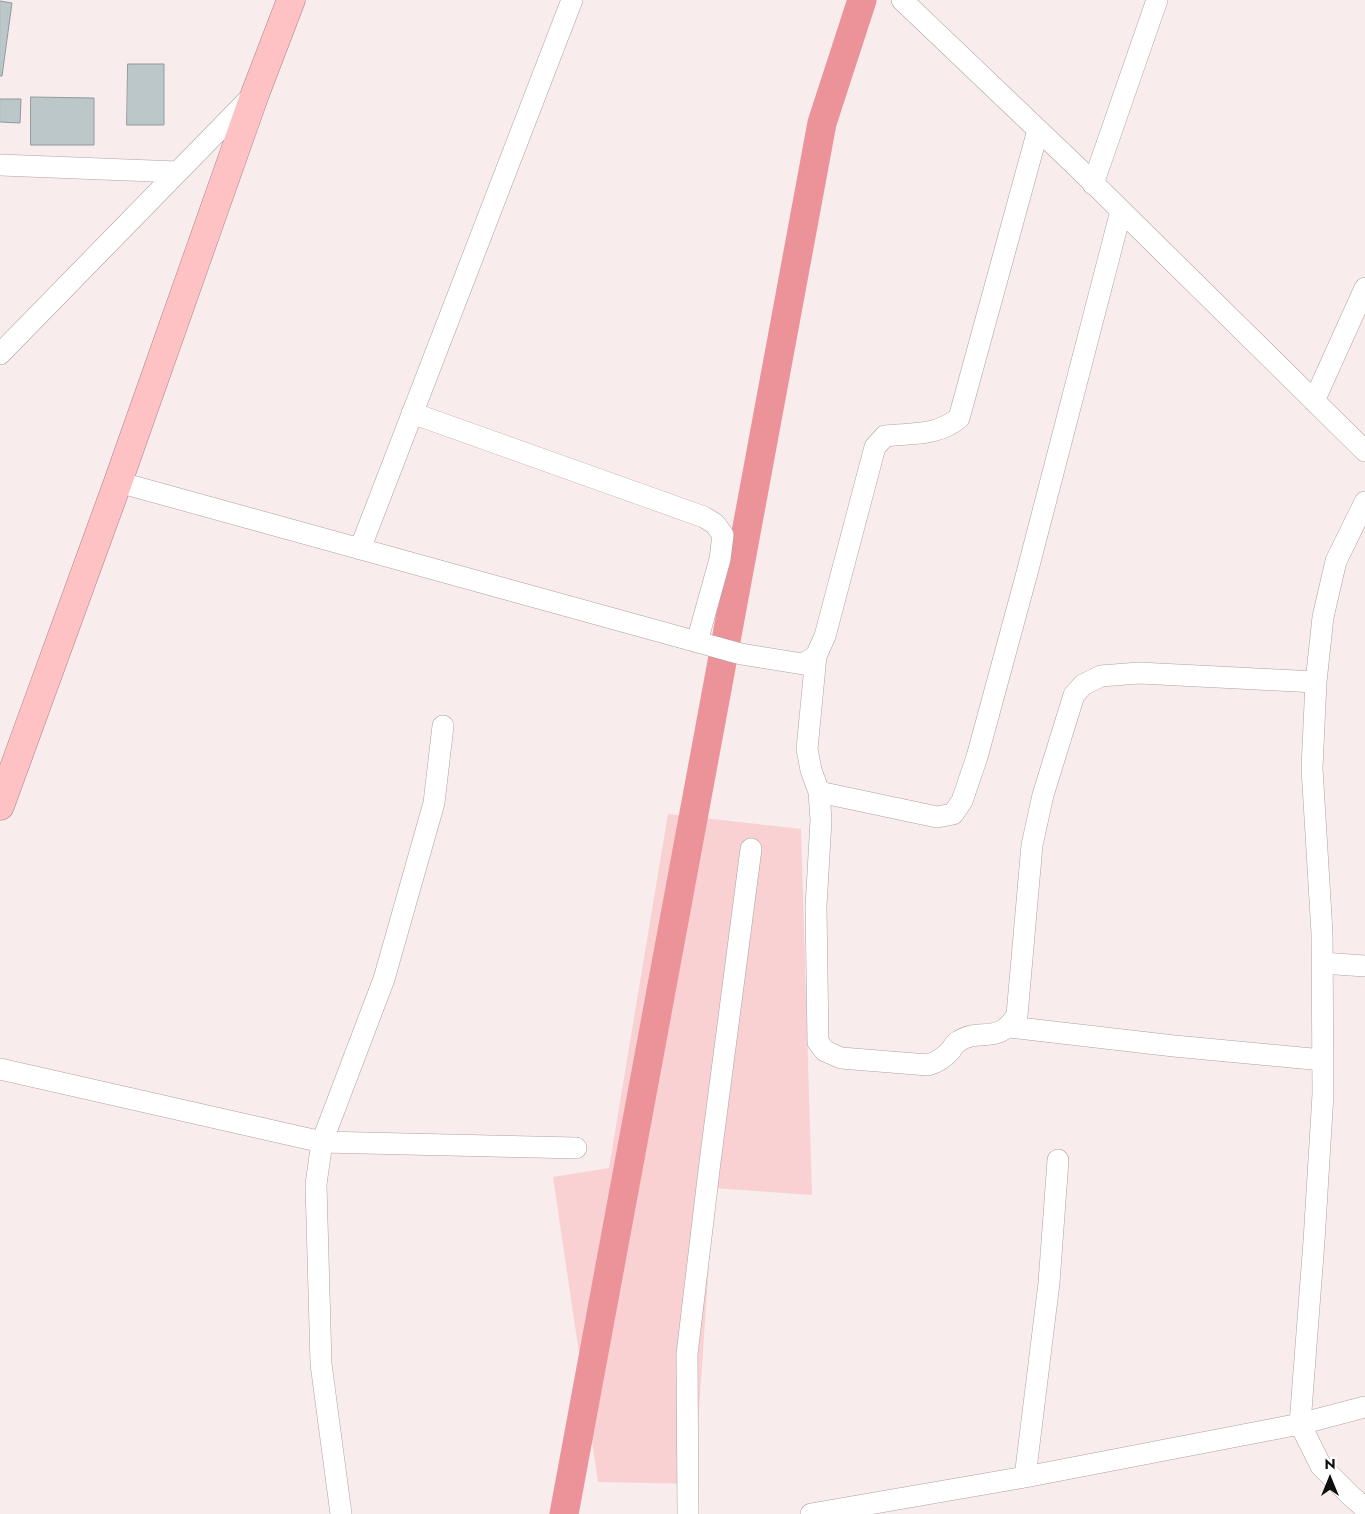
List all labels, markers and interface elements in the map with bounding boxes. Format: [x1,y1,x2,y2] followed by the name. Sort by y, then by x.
[1305,1454,1355,1504] north arrow
[1324,1454,1336,1474] text: N

